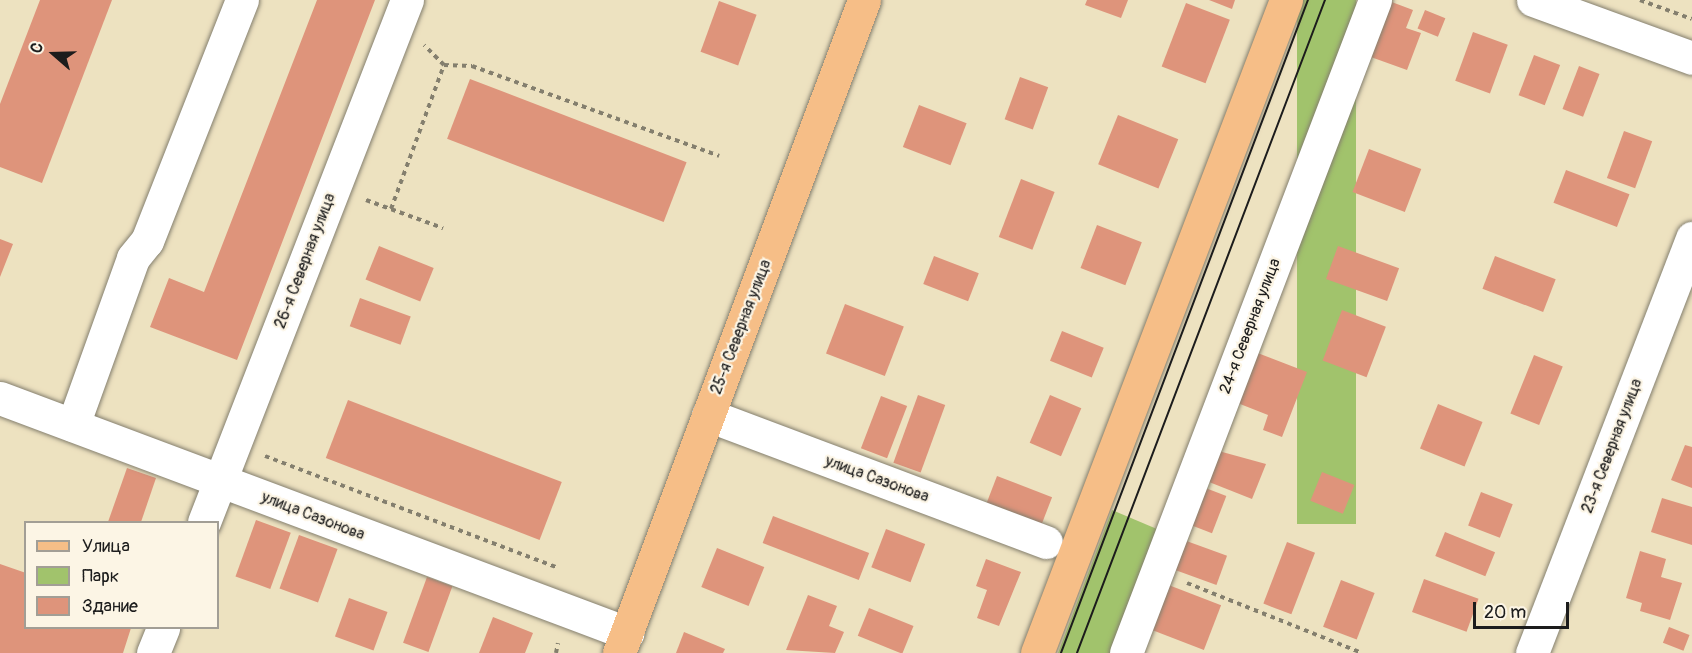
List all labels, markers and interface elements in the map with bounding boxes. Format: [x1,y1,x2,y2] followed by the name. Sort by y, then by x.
[24,24,84,84] north arrow
[26,40,48,56] text: С
[270,191,340,331] street label: 26-я Северная улица
[1215,256,1285,396] street label: 24-я Северная улица
[706,257,776,397] street label: 25-я Северная улица
[1577,376,1647,516] street label: 23-я Северная улица
[823,451,931,507] street label: улица Сазонова
[259,488,367,544] street label: улица Сазонова
[24,521,219,629] legend
[82,535,130,558] text: Улица
[82,565,119,588] text: Парк
[1476,590,1572,628] scale bar
[82,595,138,618] text: Здание
[1484,601,1526,624] text: 20 m

